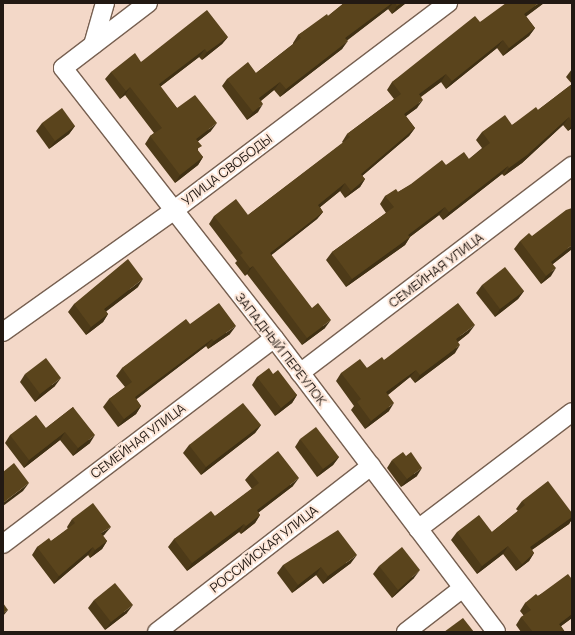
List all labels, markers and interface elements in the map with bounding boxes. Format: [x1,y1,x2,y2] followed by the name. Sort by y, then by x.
[179,131,275,209] street label: УЛИЦА СВОБОДЫ
[386,229,486,311] street label: СЕМЕЙНАЯ УЛИЦА
[232,289,330,409] street label: ЗАПАДНЫЙ ПЕРЕУЛОК
[88,400,188,482] street label: СЕМЕЙНАЯ УЛИЦА
[207,502,321,596] street label: РОССИЙСКАЯ УЛИЦА

